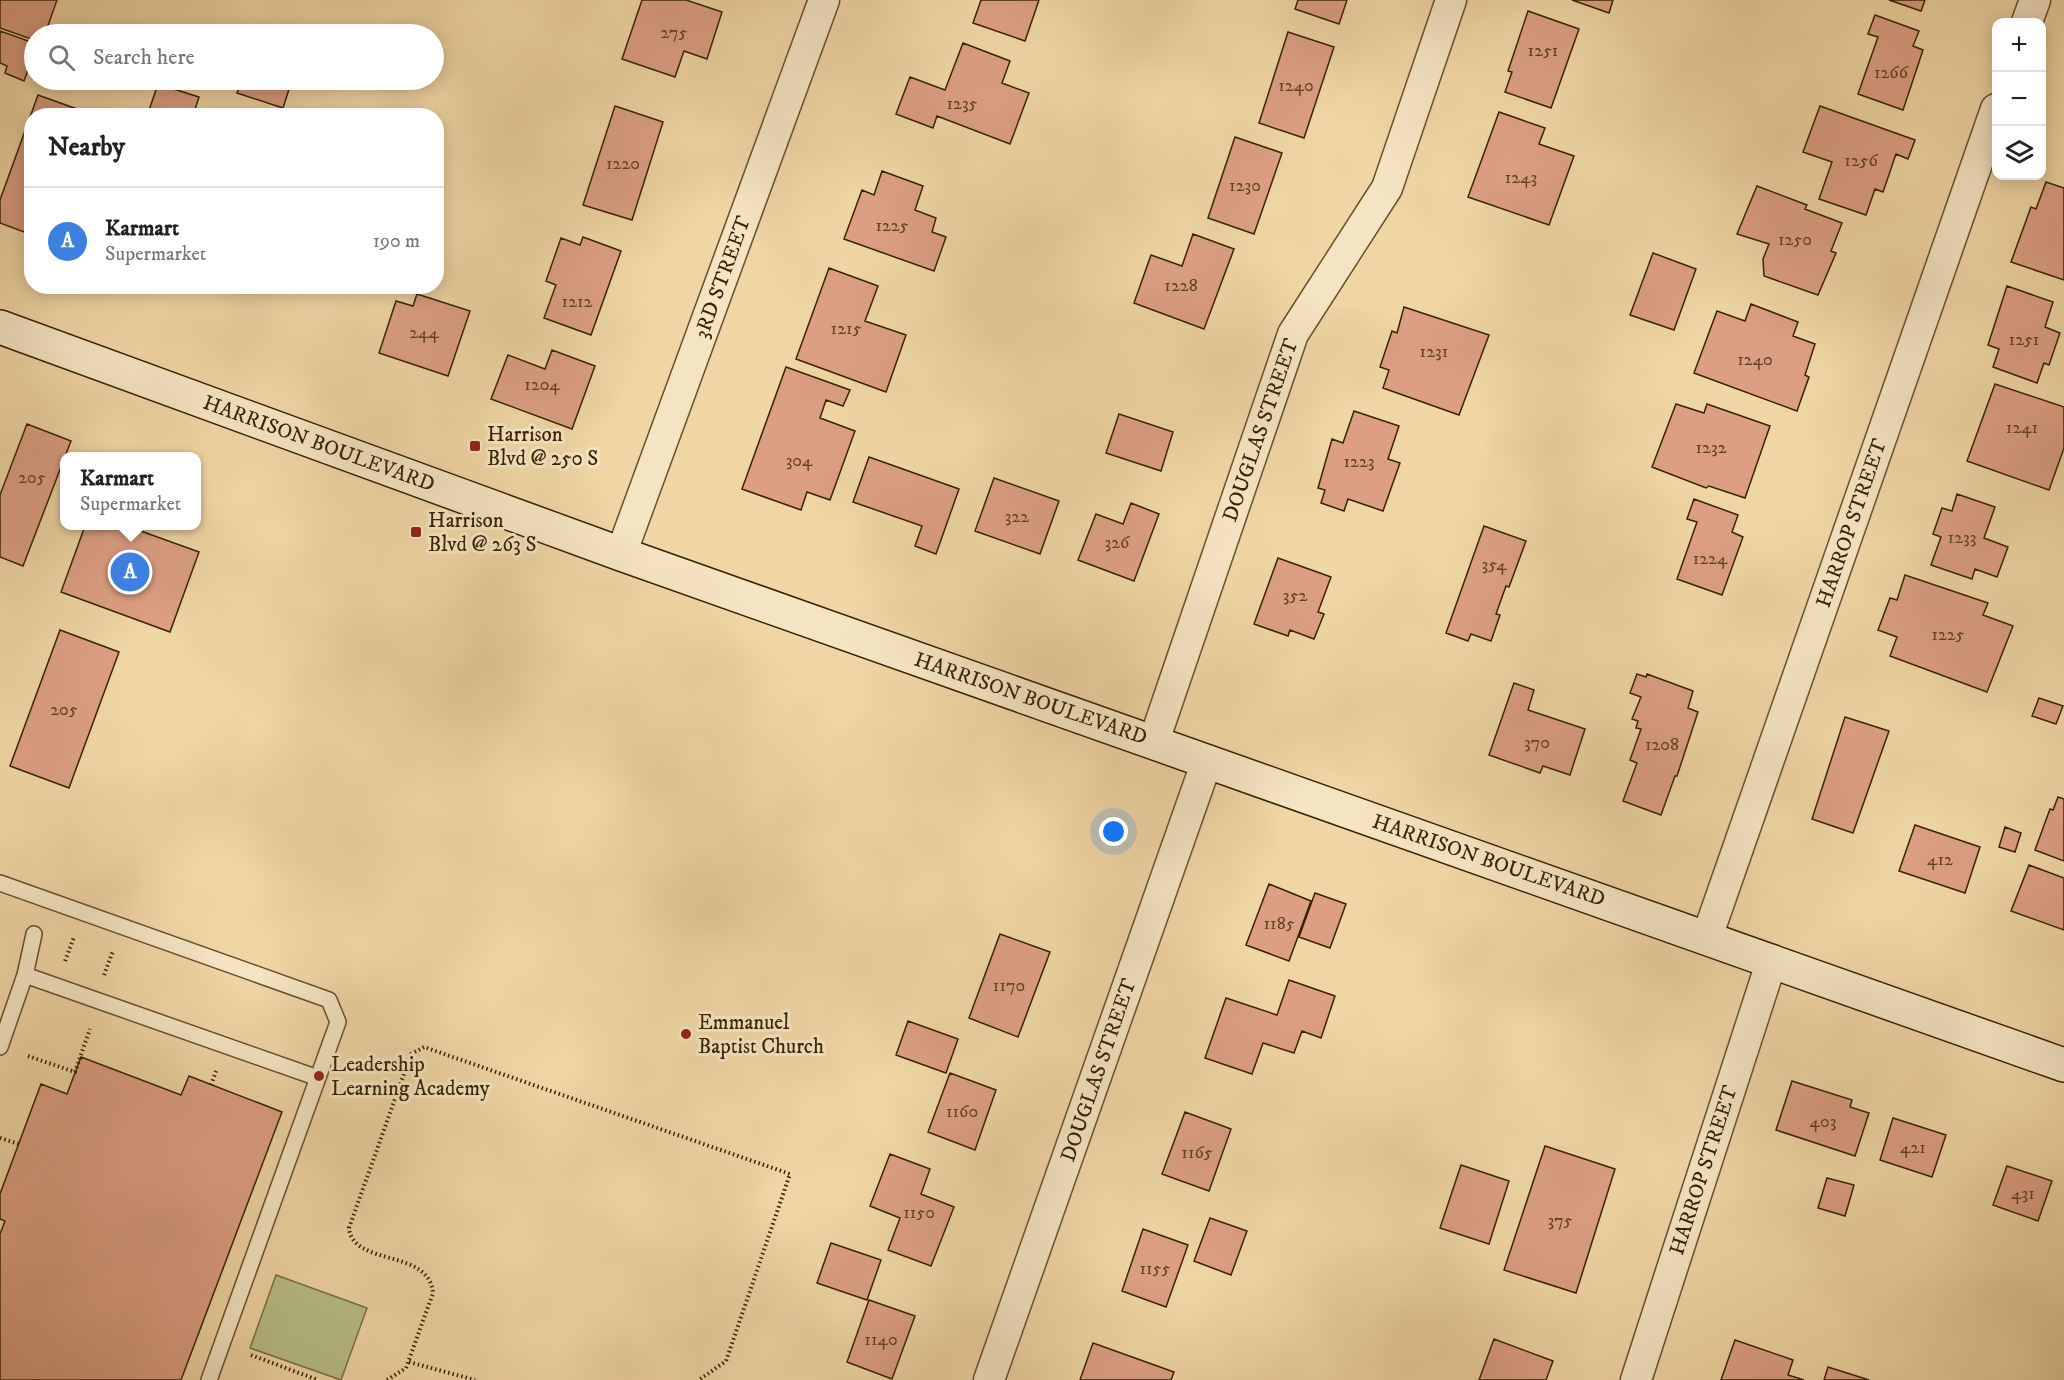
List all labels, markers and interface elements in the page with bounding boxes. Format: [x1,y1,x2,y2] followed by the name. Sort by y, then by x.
[1992,18,2046,180] map controls
[1992,18,2046,72] button: +
[661,22,687,44] house number: 275
[24,24,444,90] search box
[1528,40,1558,62] house number: 1251
[45,41,78,74] icon: search
[93,44,195,71] text: Search here
[1874,62,1909,84] house number: 1266
[1992,72,2046,126] button: −
[1278,75,1314,97] house number: 1240
[946,93,978,115] house number: 1235
[1992,126,2046,180] button: layers
[48,131,125,164] text: Nearby
[1844,150,1878,172] house number: 1256
[606,153,640,175] house number: 1220
[1505,167,1537,189] house number: 1243
[1229,175,1261,197] house number: 1230
[689,212,757,342] street label: 3RD STREET
[105,215,179,242] text: Karmart
[875,215,909,237] house number: 1225
[61,229,74,254] text: A
[373,229,420,254] text: 190 m
[1778,229,1812,251] house number: 1250
[105,242,206,267] text: Supermarket
[1164,275,1198,297] house number: 1228
[562,291,593,313] house number: 1212
[831,318,861,340] house number: 1215
[409,322,439,344] house number: 244
[2009,329,2039,351] house number: 1251
[1217,335,1305,525] street label: DOUGLAS STREET
[1420,341,1448,363] house number: 1231
[1737,349,1773,371] house number: 1240
[524,374,560,396] house number: 1204
[199,390,438,498] street label: HARRISON BOULEVARD
[2006,417,2038,439] house number: 1241
[487,422,598,472] place label: Harrison Blvd @ 250 S
[1811,435,1893,611] street label: HARROP STREET
[1695,437,1727,459] house number: 1232
[468,439,482,453] marker: Harrison Blvd @ 250 S
[786,450,813,472] house number: 304
[1343,451,1375,473] house number: 1223
[60,452,201,530] popup
[80,465,154,492] text: Karmart
[18,467,46,489] house number: 205
[80,492,181,517] text: Supermarket
[1005,506,1029,528] house number: 322
[428,508,536,558] place label: Harrison Blvd @ 263 S
[409,525,423,539] marker: Harrison Blvd @ 263 S
[1948,527,1976,549] house number: 1233
[1105,532,1130,554] house number: 326
[1693,548,1728,570] house number: 1224
[110,550,150,594] pin: A
[1481,554,1507,576] house number: 354
[1283,585,1307,607] house number: 352
[1931,624,1965,646] house number: 1225
[911,647,1151,751] street label: HARRISON BOULEVARD
[50,699,78,721] house number: 205
[1524,732,1550,754] house number: 370
[1645,734,1679,756] house number: 1208
[1369,809,1609,913] street label: HARRISON BOULEVARD
[1099,817,1128,846] your location
[1927,849,1953,871] house number: 412
[1263,913,1295,935] house number: 1185
[993,975,1025,997] house number: 1170
[1055,975,1143,1165] street label: DOUGLAS STREET
[698,1010,824,1060] place label: Emmanuel Baptist Church
[679,1027,693,1041] marker: Emmanuel Baptist Church
[331,1052,491,1102] place label: Leadership Learning Academy
[312,1069,326,1083] marker: Leadership Learning Academy
[1664,1082,1744,1258] street label: HARROP STREET
[946,1101,978,1123] house number: 1160
[1810,1111,1836,1133] house number: 403
[1900,1137,1926,1159] house number: 421
[1181,1142,1213,1164] house number: 1165
[2011,1183,2035,1205] house number: 431
[903,1202,935,1224] house number: 1150
[1547,1210,1573,1232] house number: 375
[1140,1258,1171,1280] house number: 1155
[864,1329,898,1351] house number: 1140

